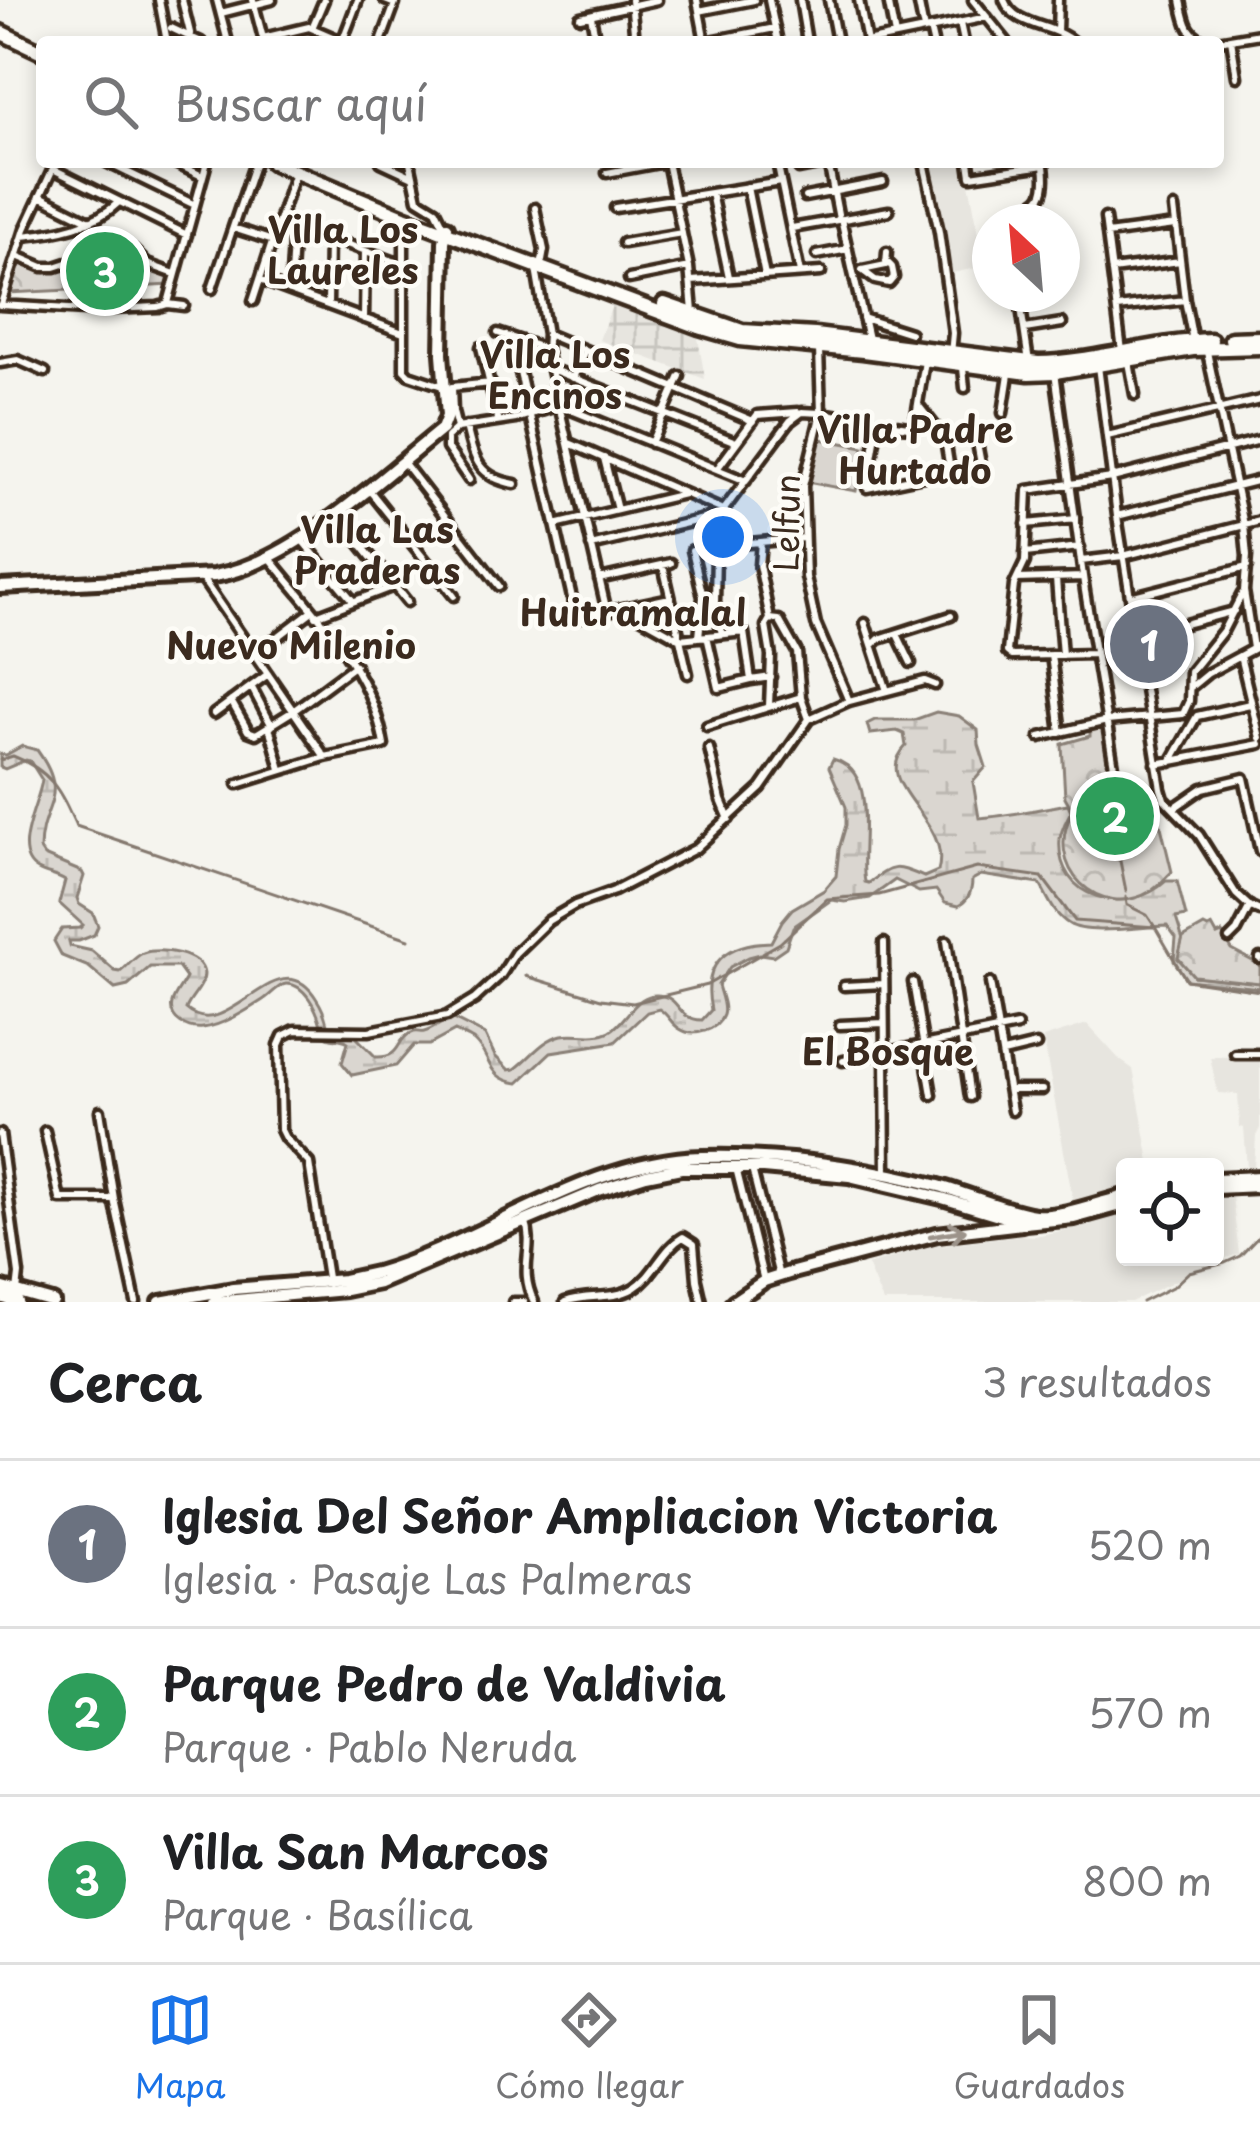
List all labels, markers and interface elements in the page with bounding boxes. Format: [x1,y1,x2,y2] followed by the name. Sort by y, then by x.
[36,36,1224,168] search box
[174,68,427,136] text: Buscar aquí
[78,69,144,135] icon: search
[267,201,419,296] district label: Villa Los Laureles
[972,204,1080,312] north arrow
[66,226,144,316] pin: 3
[480,326,630,421] district label: Villa Los Encinos
[816,401,1014,496] district label: Villa Padre Hurtado
[759,474,811,572] street label: Lelfun
[293,501,461,596] district label: Villa Las Praderas
[693,507,753,567] your location
[520,584,746,638] district label: Huitramalal
[1110,599,1188,689] pin: 1
[166,617,416,671] district label: Nuevo Milenio
[1076,771,1154,861] pin: 2
[802,1023,974,1077] district label: El Bosque
[1116,1158,1224,1266] map controls
[1116,1158,1224,1266] button: locate
[928,1221,967,1244] one-way arrow
[48,1342,202,1419] text: Cerca
[982,1351,1212,1410] text: 3 resultados
[162,1480,997,1548] text: Iglesia Del Señor Ampliacion Victoria
[78,1514,96,1573] text: 1
[1087,1514,1212,1573] text: 520 m
[162,1548,692,1607] text: Iglesia · Pasaje Las Palmeras
[162,1648,726,1716] text: Parque Pedro de Valdivia
[73,1682,101,1741] text: 2
[1088,1682,1212,1741] text: 570 m
[162,1716,576,1775] text: Parque · Pablo Neruda
[162,1816,549,1884] text: Villa San Marcos
[74,1850,100,1909] text: 3
[1082,1850,1212,1909] text: 800 m
[162,1884,473,1943] text: Parque · Basílica
[135,1987,226,2109] tab: Mapa
[495,1987,684,2109] tab: Cómo llegar
[953,1987,1125,2109] tab: Guardados

